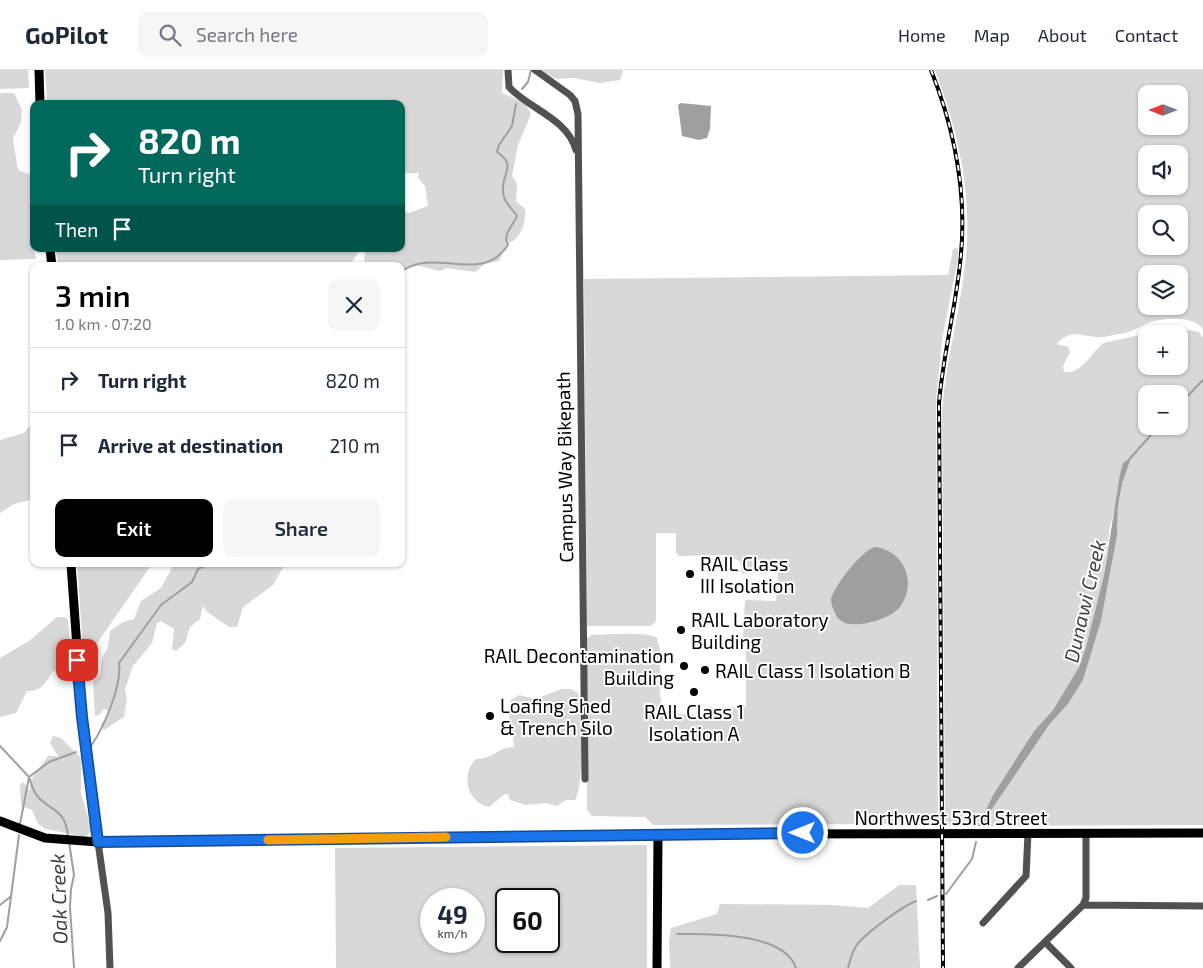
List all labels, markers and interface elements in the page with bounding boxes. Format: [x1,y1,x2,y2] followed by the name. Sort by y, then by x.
[138,12,488,57] search box
[25,20,108,49] text: GoPilot
[156,21,184,49] icon: search
[196,23,298,46] text: Search here
[898,24,946,46] text: Home
[974,24,1010,46] text: Map
[1038,24,1087,46] text: About
[1115,24,1178,46] text: Contact
[1138,85,1188,135] north arrow
[1138,85,1188,435] map controls
[138,119,241,161] text: 820 m
[55,120,120,185] icon: right
[1138,145,1188,195] button: sound
[138,161,236,187] text: Turn right
[1138,205,1188,255] button: search
[108,215,136,243] icon: arrive
[55,218,98,241] text: Then
[1138,265,1188,315] button: layers
[55,277,131,313] text: 3 min
[328,279,380,331] button: close
[55,314,152,333] text: 1.0 km · 07:20
[1138,325,1188,375] button: +
[55,366,83,394] icon: right
[98,369,186,392] text: Turn right
[325,369,380,392] text: 820 m
[551,371,577,563] street label: Campus Way Bikepath
[1138,385,1188,435] button: −
[55,431,83,459] icon: arrive
[98,434,283,457] text: Arrive at destination
[329,434,380,457] text: 210 m
[55,499,213,557] button: Exit
[223,499,380,557] button: Share
[1058,537,1110,665] water label: Dunawi Creek
[700,552,794,597] place label: RAIL Class III Isolation
[684,568,696,580] marker: RAIL Class III Isolation
[691,608,829,653] place label: RAIL Laboratory Building
[675,624,687,636] marker: RAIL Laboratory Building
[56,639,98,681] pin
[484,644,674,689] place label: RAIL Decontamination Building
[63,646,91,674] icon: arrive
[715,659,911,682] place label: RAIL Class 1 Isolation B
[678,660,690,672] marker: RAIL Decontamination Building
[699,664,711,676] marker: RAIL Class 1 Isolation B
[688,686,700,698] marker: RAIL Class 1 Isolation A
[500,694,613,739] place label: Loafing Shed & Trench Silo
[644,700,744,745] place label: RAIL Class 1 Isolation A
[484,710,496,722] marker: Loafing Shed & Trench Silo
[776,806,828,858] position arrow
[854,806,1048,829] street label: Northwest 53rd Street
[44,853,72,945] water label: Oak Creek
[495,888,560,953] speed limit sign: 60
[437,899,468,929] text: 49
[438,926,467,940] text: km/h

